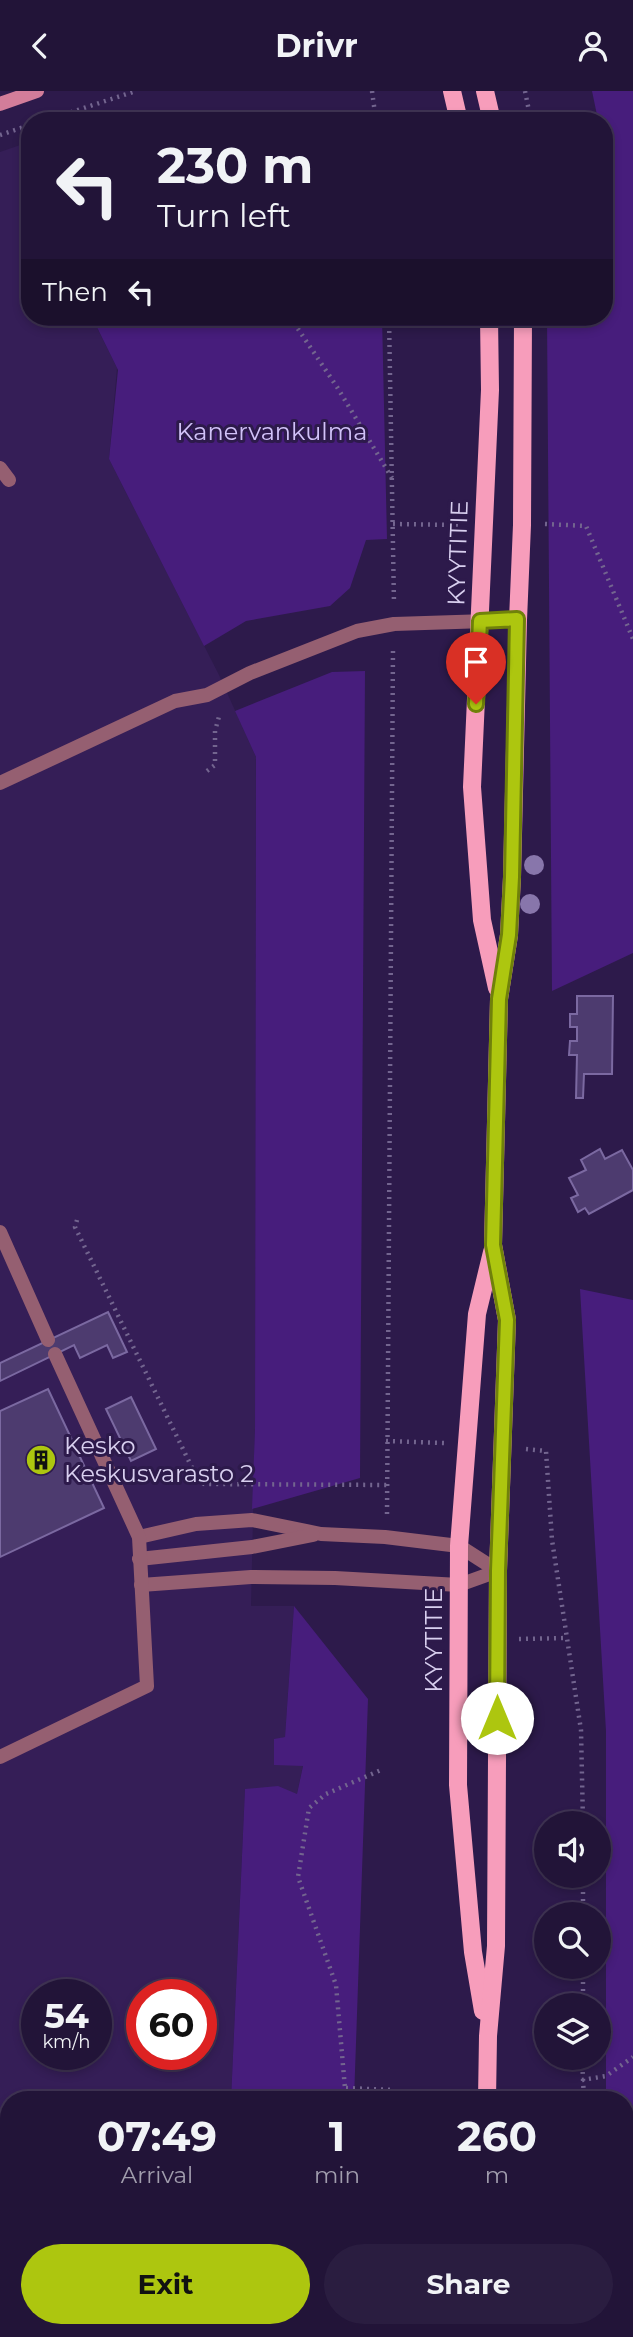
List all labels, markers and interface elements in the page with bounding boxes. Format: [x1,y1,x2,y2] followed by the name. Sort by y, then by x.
[275,26,358,65] text: Drivr
[21,27,59,65] icon: back
[574,27,612,65] icon: person
[157,136,313,195] text: 230 m
[42,140,133,231] icon: left
[157,196,291,235] text: Turn left
[122,273,160,311] icon: left
[42,276,108,308] text: Then
[177,417,367,446] park label: Kanervankulma
[441,500,474,606] street label: KYYTITIE
[446,632,506,704] pin
[457,643,495,681] icon: arrive
[64,1431,254,1488] place label: Kesko Keskusvarasto 2
[24,1443,58,1477] building icon: Kesko Keskusvarasto 2
[419,1587,448,1693] street label: KYYTITIE
[460,1681,534,1755] position arrow
[534,1811,611,2070] map controls
[534,1811,611,1888] button: sound
[534,1902,611,1979] button: search
[126,1979,217,2070] speed limit sign: 60
[534,1993,611,2070] button: layers
[44,1994,89,2037] text: 54
[42,2031,91,2053] text: km/h
[97,2110,217,2162] text: 07:49
[329,2110,345,2162] text: 1
[457,2110,537,2162] text: 260
[121,2161,193,2189] text: Arrival
[314,2161,360,2189] text: min
[485,2161,509,2189] text: m
[21,2244,310,2324] button: Exit
[324,2244,613,2324] button: Share

